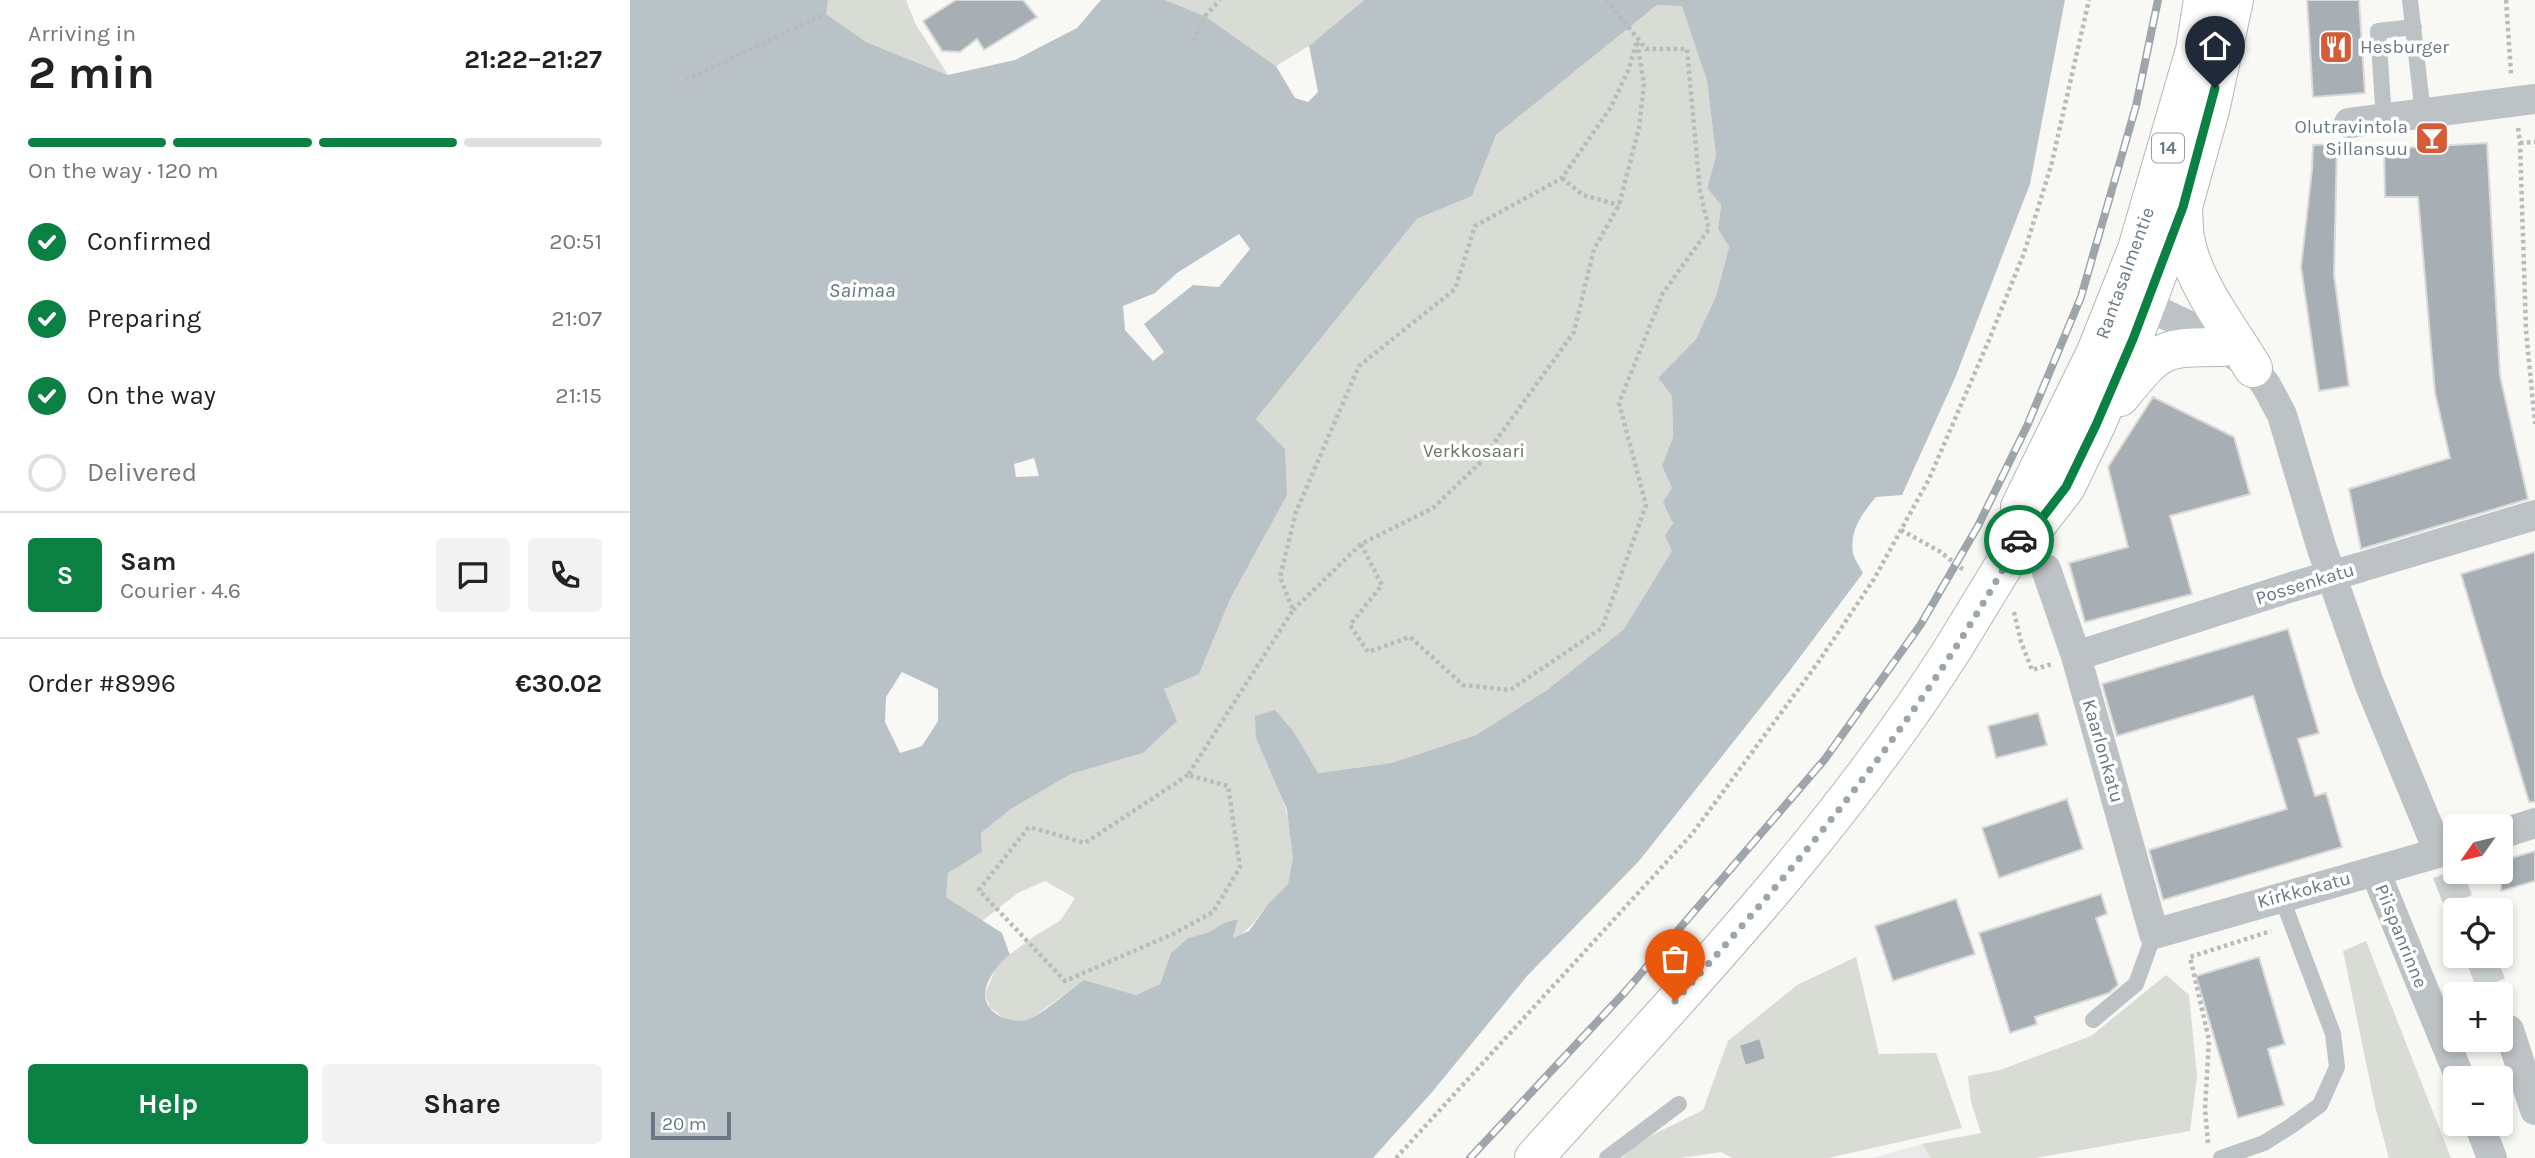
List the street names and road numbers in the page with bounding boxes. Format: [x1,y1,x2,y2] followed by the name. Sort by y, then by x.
[2152,134,2184,162] road number: 14
[2091,204,2159,342] street label: Rantasalmentie
[2253,559,2357,609] street label: Possenkatu
[2078,697,2128,805] street label: Kaarlonkatu
[2255,867,2353,913] street label: Kirkkokatu
[2370,881,2432,991] street label: Piispanrinne

